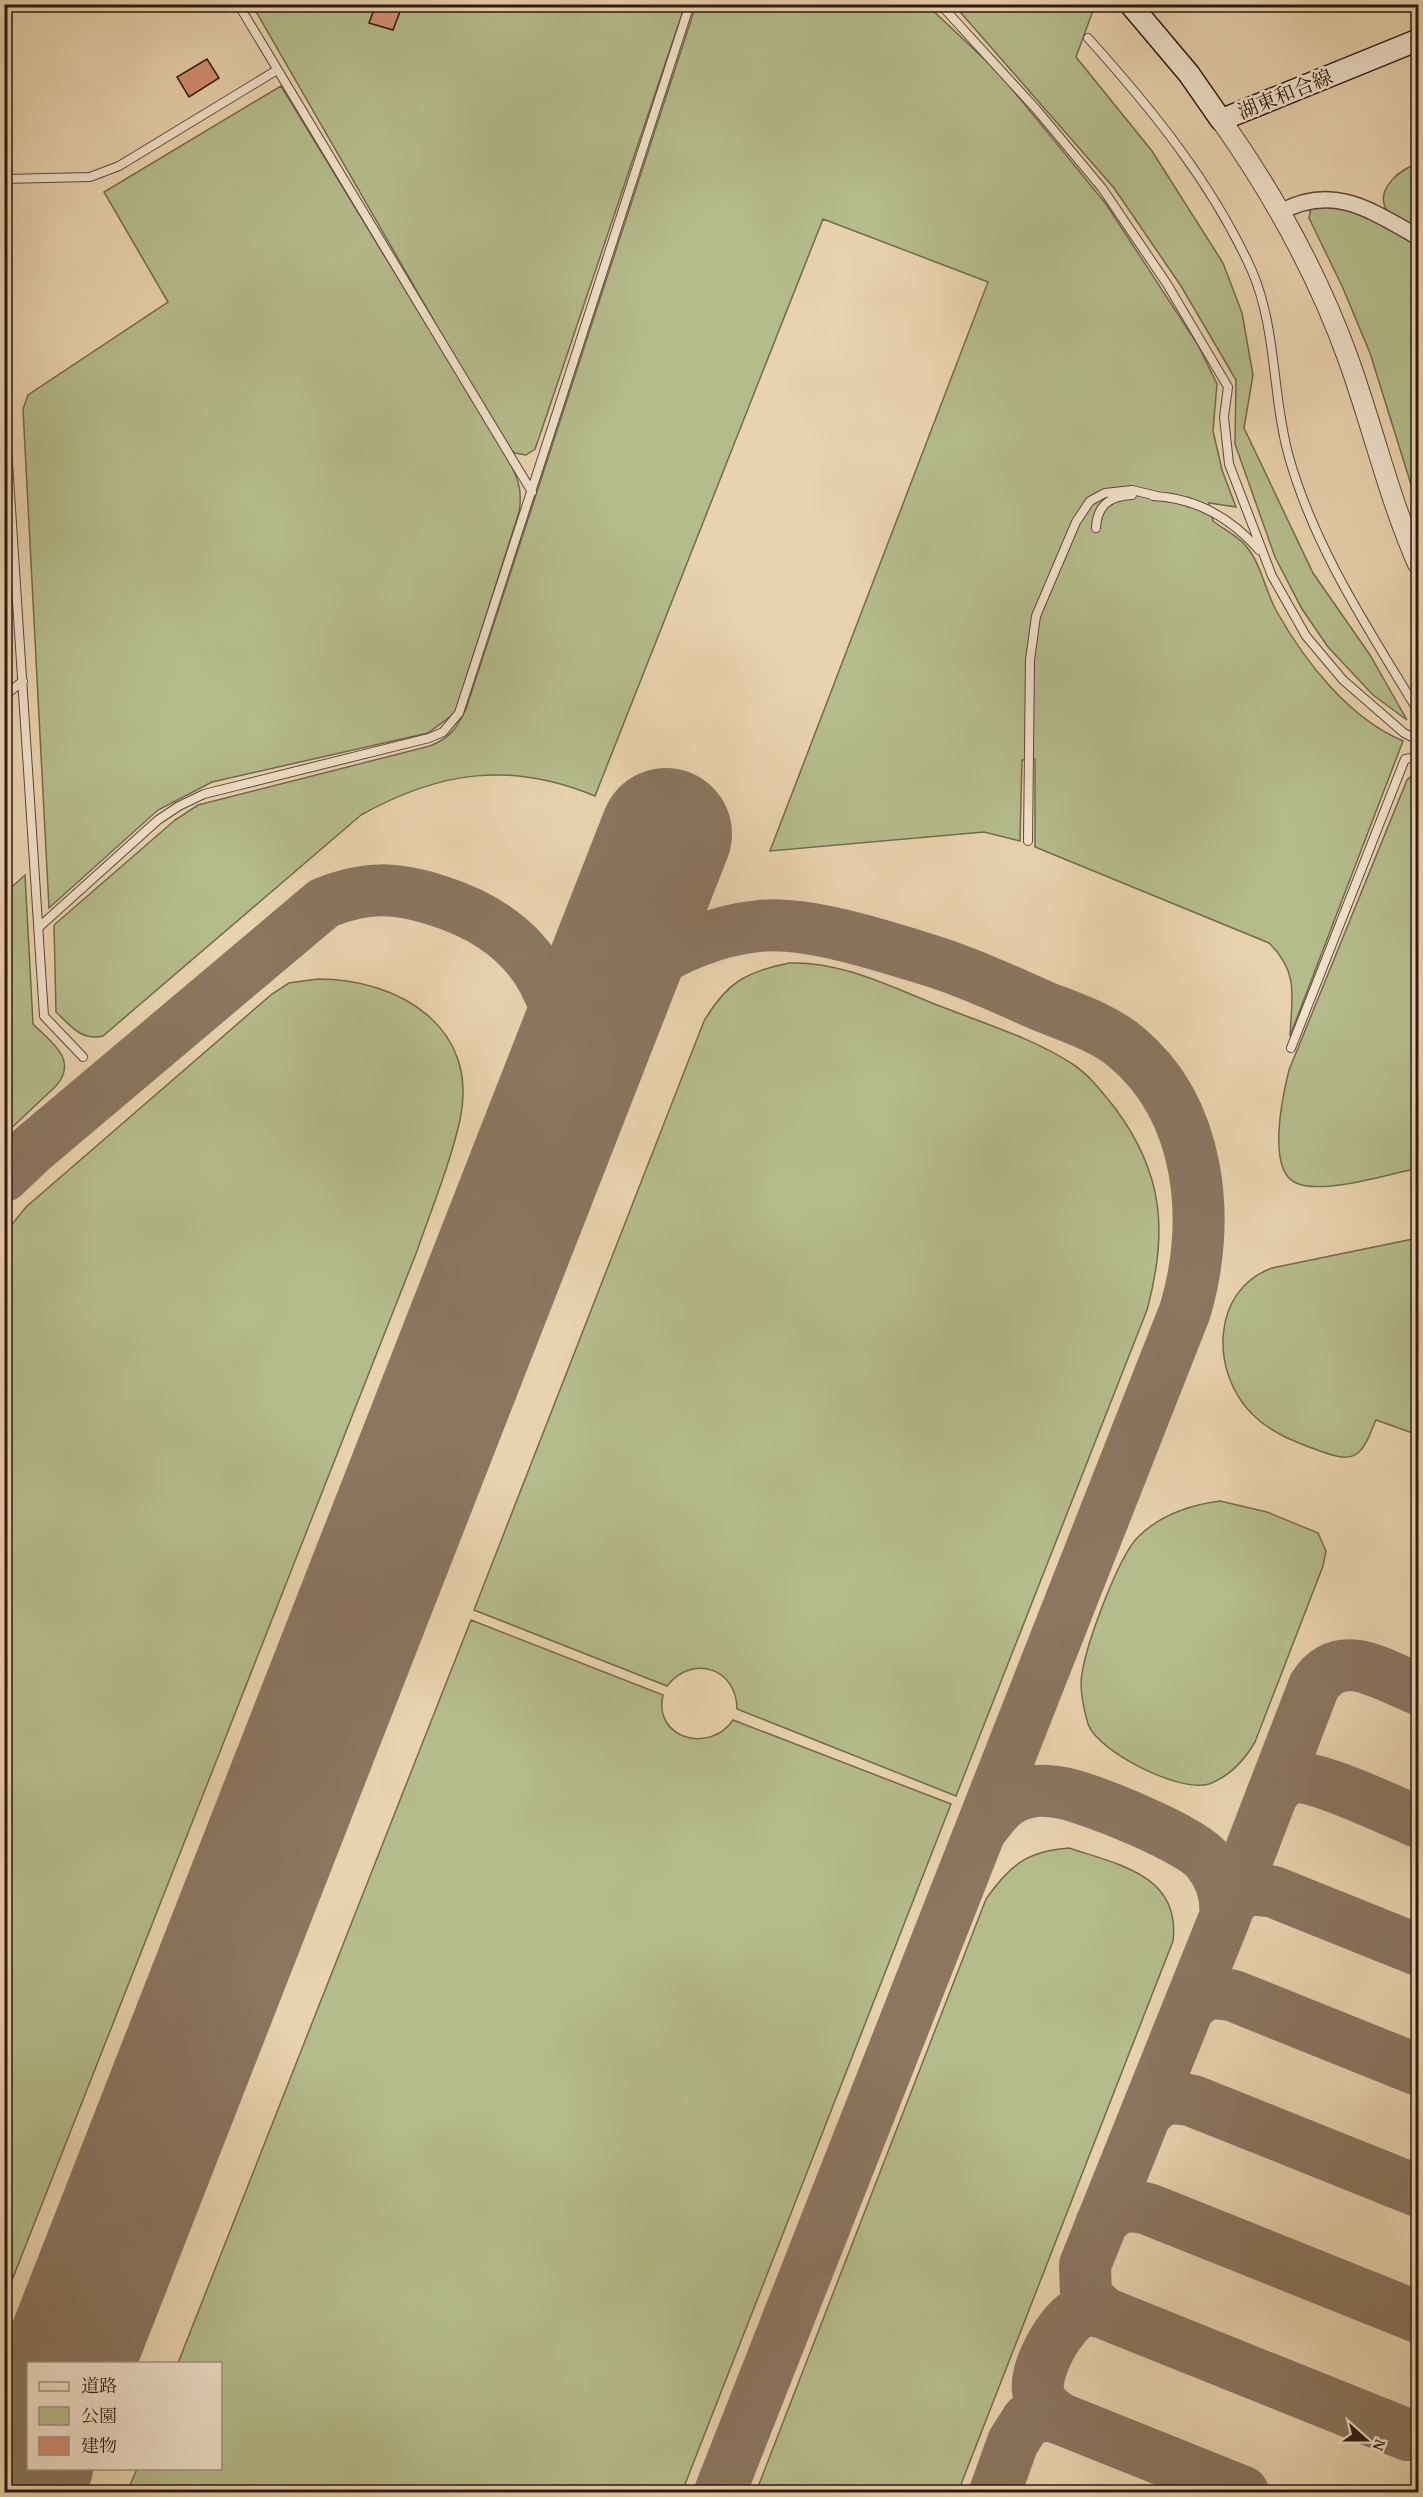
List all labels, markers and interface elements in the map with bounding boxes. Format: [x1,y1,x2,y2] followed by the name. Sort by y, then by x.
[1233,61,1337,126] street label: 湖東和合線
[27,2362,222,2470] legend
[81,2372,117,2399] text: 道路
[81,2402,117,2429] text: 公園
[1336,2410,1396,2470] north arrow
[81,2432,117,2459] text: 建物
[1367,2436,1393,2455] text: N

